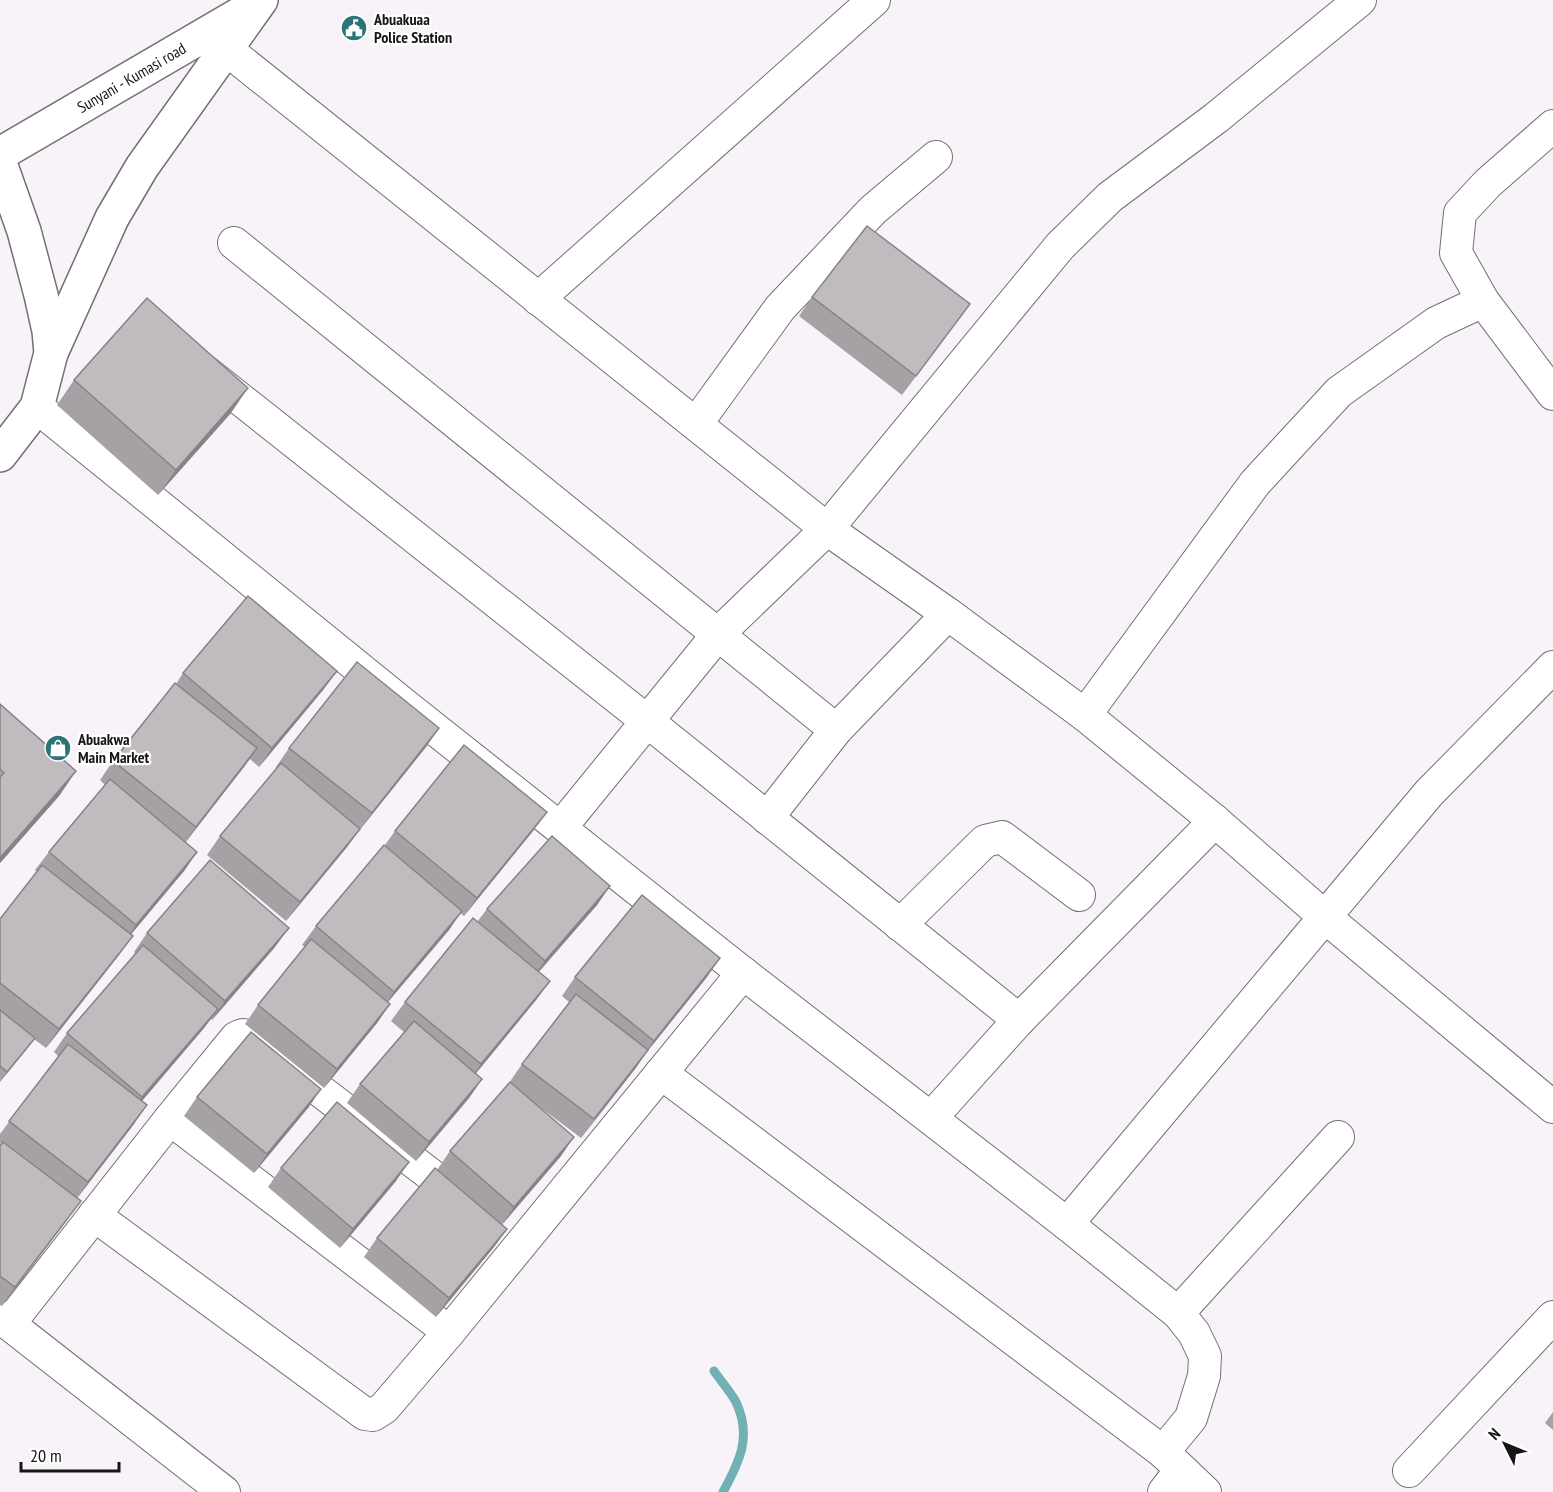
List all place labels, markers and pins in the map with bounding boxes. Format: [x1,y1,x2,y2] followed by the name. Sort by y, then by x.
[373,9,452,47] place label: Abuakuaa Police Station
[339,13,369,43] public building icon: Abuakuaa Police Station
[77,729,149,767] place label: Abuakwa Main Market
[43,733,73,763] shop icon: Abuakwa Main Market

